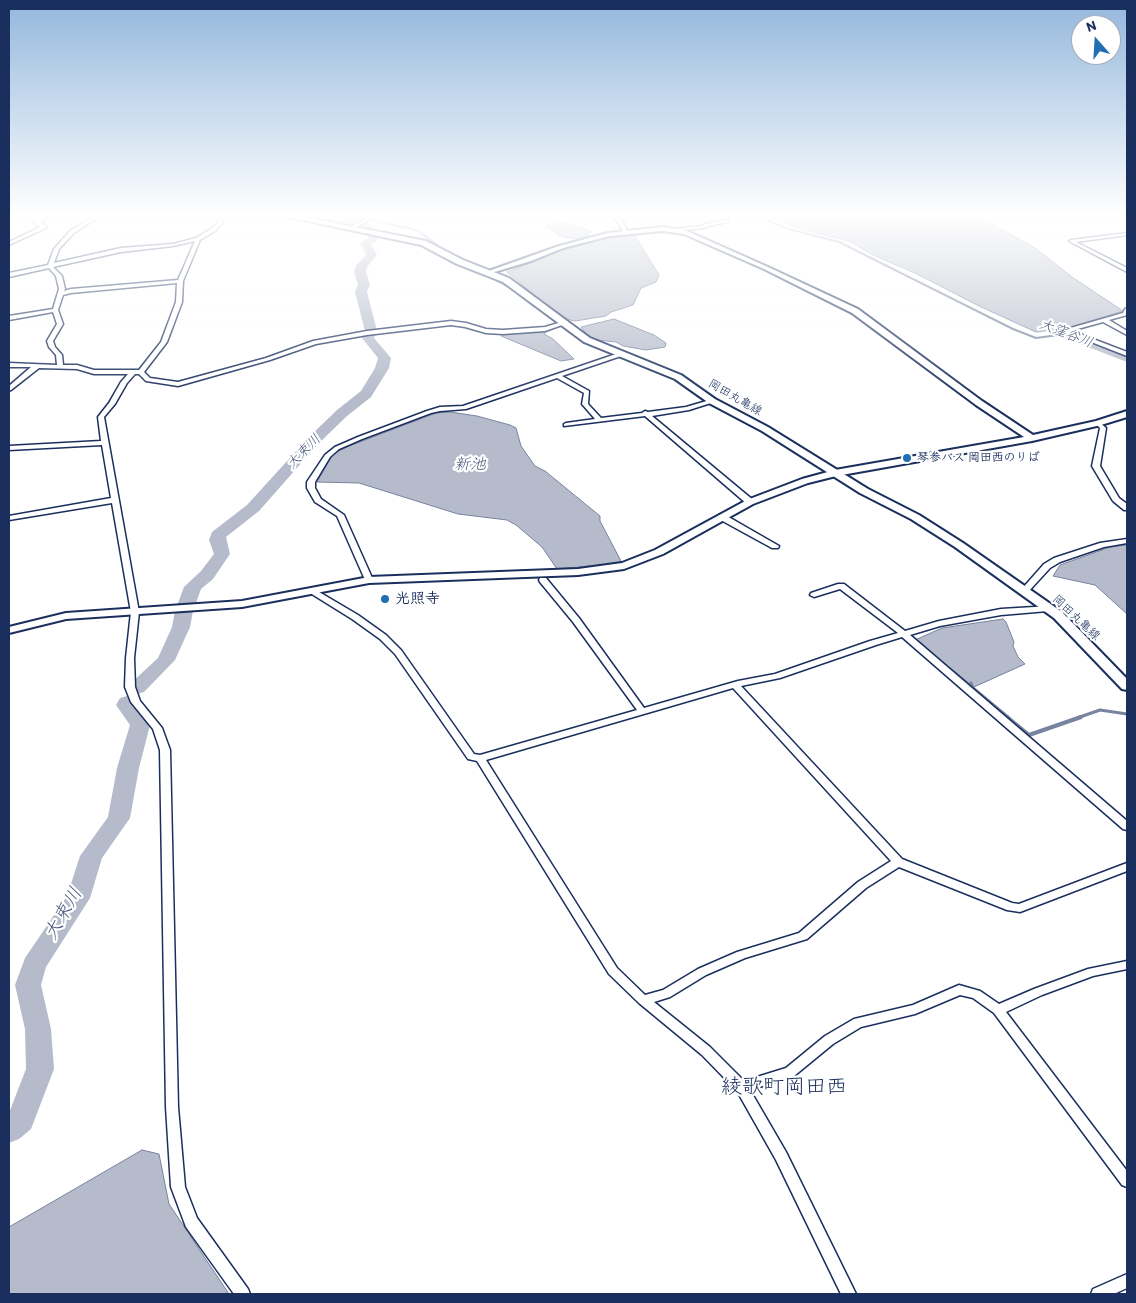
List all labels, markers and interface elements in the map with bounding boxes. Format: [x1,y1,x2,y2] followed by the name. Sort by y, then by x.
[1071,15,1121,65] north arrow
[1084,17,1099,36] text: N
[1037,316,1095,352] water label: 大窪谷川
[705,377,765,419] street label: 岡田丸亀線
[283,431,325,473] water label: 大束川
[917,451,1040,465] place label: 琴参バス 岡田西のりば
[901,452,913,464] marker: 琴参バス 岡田西のりば
[454,455,486,475] water label: 新池
[395,590,440,608] place label: 光照寺
[1049,592,1103,644] street label: 岡田丸亀線
[379,593,391,605] marker: 光照寺
[40,884,88,944] water label: 大束川
[721,1075,847,1101] district label: 綾歌町岡田西

